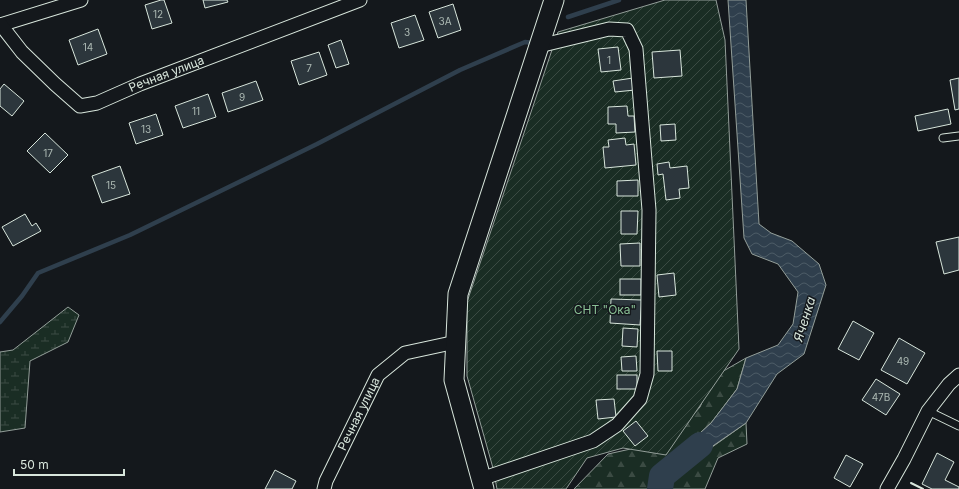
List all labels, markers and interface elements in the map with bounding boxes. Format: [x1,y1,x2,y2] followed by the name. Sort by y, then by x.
[153,8,163,20] house number: 12
[438,15,452,27] house number: 3А
[404,26,410,38] house number: 3
[83,41,93,53] house number: 14
[126,52,206,95] street label: Речная улица
[607,54,611,66] house number: 1
[306,62,312,74] house number: 7
[239,91,245,103] house number: 9
[192,105,200,117] house number: 11
[141,123,151,135] house number: 13
[43,147,53,159] house number: 17
[106,179,116,191] house number: 15
[789,295,818,344] water label: Яченка
[574,302,636,317] park label: СНТ "Ока"
[897,355,909,367] house number: 49
[334,375,383,453] street label: Речная улица
[872,391,890,403] house number: 47В
[14,451,124,477] scale bar
[20,457,49,472] text: 50 m

